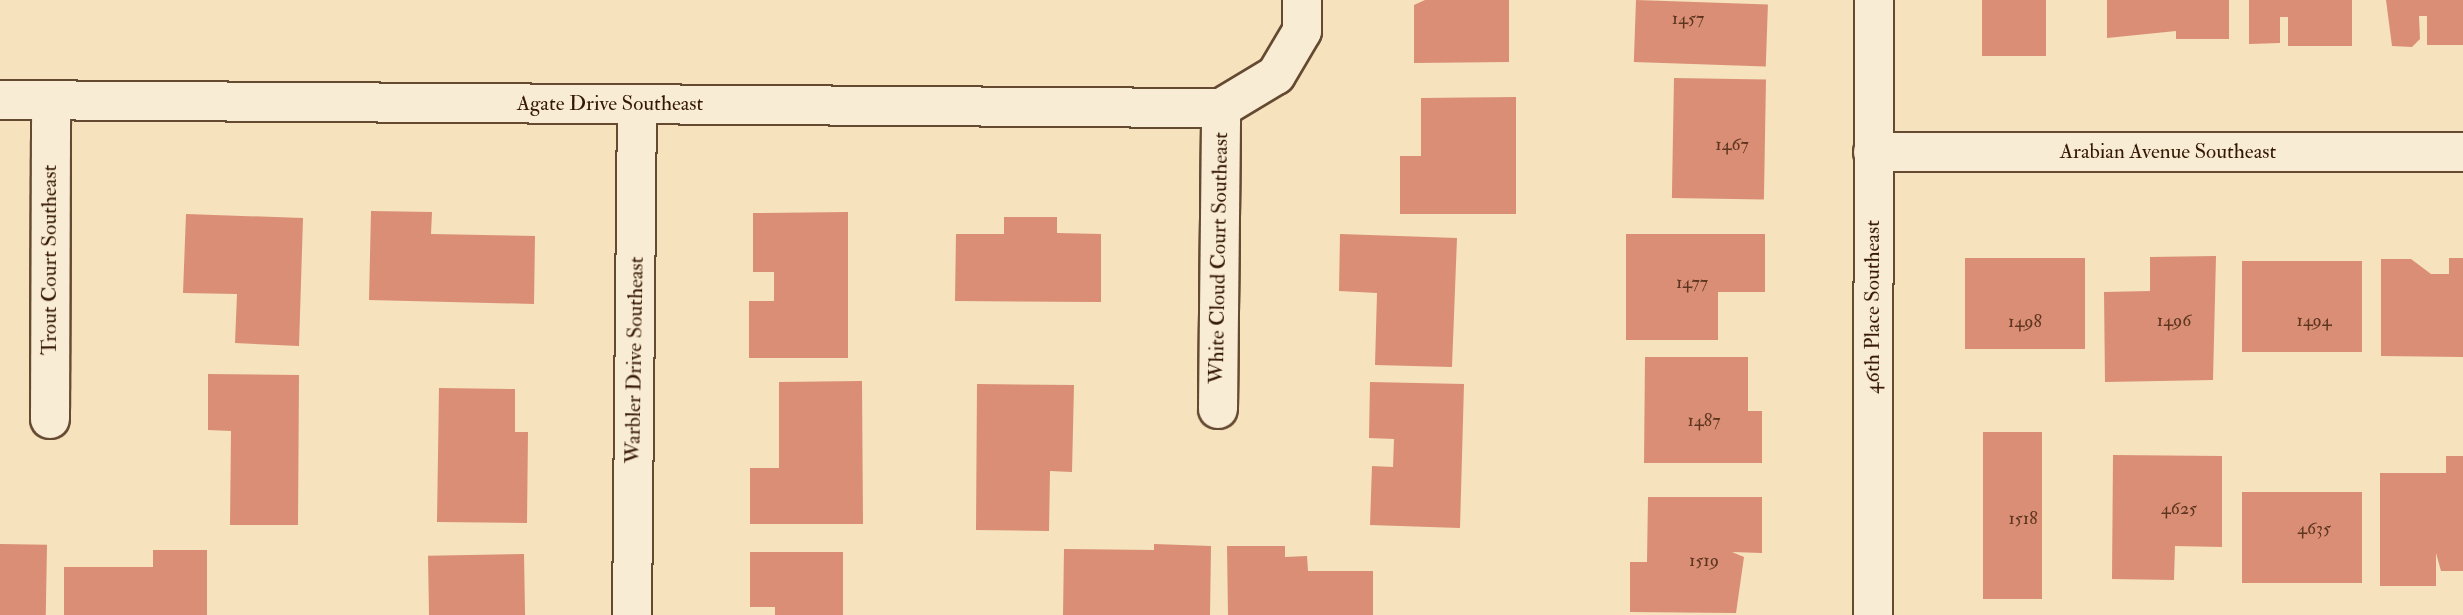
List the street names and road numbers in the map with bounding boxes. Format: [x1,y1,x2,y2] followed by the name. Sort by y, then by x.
[517,91,703,117] street label: Agate Drive Southeast
[1204,132,1234,384] street label: White Cloud Court Southeast
[2060,139,2276,165] street label: Arabian Avenue Southeast
[37,165,63,355] street label: Trout Court Southeast
[1860,220,1886,394] street label: 46th Place Southeast
[621,256,649,464] street label: Warbler Drive Southeast

